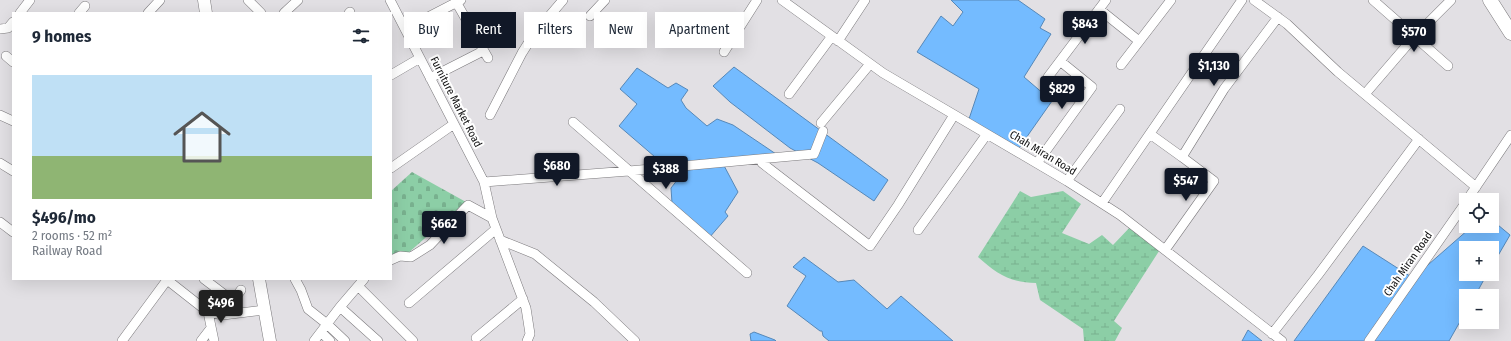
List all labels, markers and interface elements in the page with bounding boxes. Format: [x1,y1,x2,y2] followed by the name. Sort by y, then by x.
[1061,11,1109,45] pin: $843
[404,12,453,48] chip: Buy
[461,12,516,48] chip: Rent
[524,12,586,48] chip: Filters
[594,12,647,48] chip: New
[655,12,744,48] chip: Apartment
[1072,16,1098,31] text: $843
[1390,19,1438,53] pin: $570
[1401,24,1427,39] text: $570
[350,25,372,47] icon: filters
[32,26,91,47] text: 9 homes
[1181,53,1247,87] pin: $1,130
[428,55,484,149] street label: Furniture Market Road
[1198,58,1230,73] text: $1,130
[1038,76,1086,110] pin: $829
[1049,81,1075,96] text: $829
[166,101,238,173] icon: home
[1007,128,1079,178] street label: Chah Miran Road
[533,153,581,187] pin: $680
[642,156,690,190] pin: $388
[543,158,571,173] text: $680
[653,161,679,176] text: $388
[1162,168,1210,202] pin: $547
[1174,173,1198,188] text: $547
[1459,193,1499,329] map controls
[1459,193,1499,233] button: locate
[32,207,96,228] text: $496/mo
[420,211,468,245] pin: $662
[431,216,457,231] text: $662
[32,228,112,243] text: 2 rooms · 52 m²
[1381,229,1435,299] street label: Chah Miran Road
[1459,241,1499,281] button: +
[32,243,102,258] text: Railway Road
[1459,289,1499,329] button: −
[197,290,245,324] pin: $496
[208,295,234,310] text: $496

